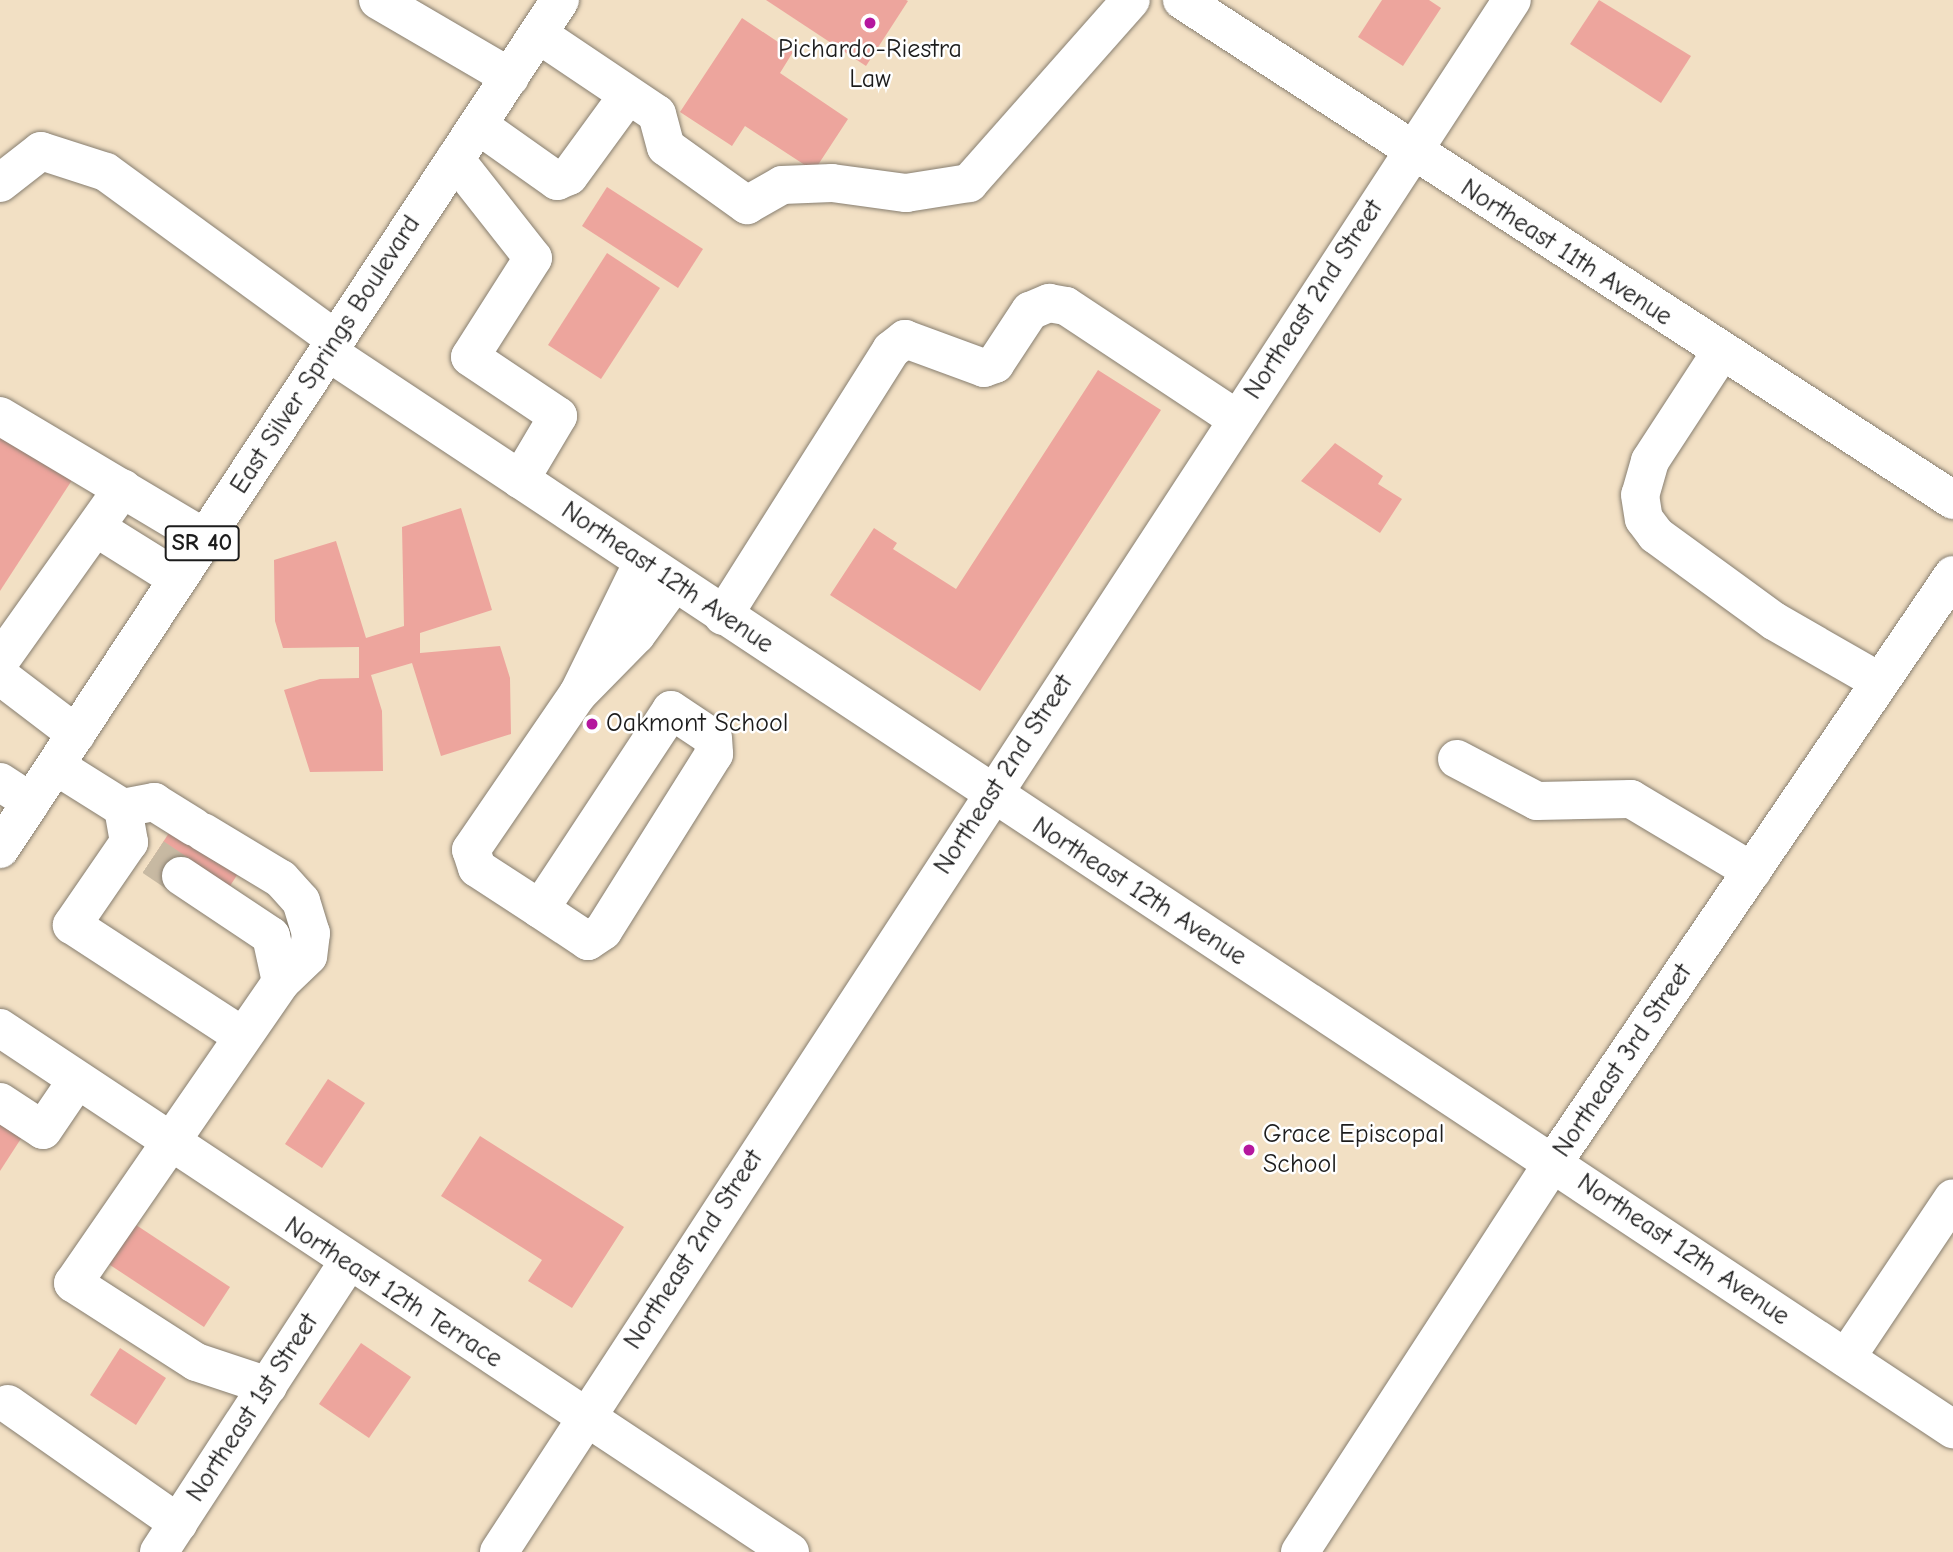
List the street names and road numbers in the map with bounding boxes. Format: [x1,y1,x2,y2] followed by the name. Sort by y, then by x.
[1454,173,1678,333] street label: Northeast 11th Avenue
[1238,194,1390,406] street label: Northeast 2nd Street
[224,210,428,500] street label: East Silver Springs Boulevard
[555,495,779,661] street label: Northeast 12th Avenue
[164,522,241,564] road number: SR 40
[928,669,1080,881] street label: Northeast 2nd Street
[1026,811,1252,973] street label: Northeast 12th Avenue
[1547,959,1699,1163] street label: Northeast 3rd Street
[618,1144,770,1356] street label: Northeast 2nd Street
[1571,1167,1795,1333] street label: Northeast 12th Avenue
[278,1211,508,1375] street label: Northeast 12th Terrace
[180,1308,326,1508] street label: Northeast 1st Street

